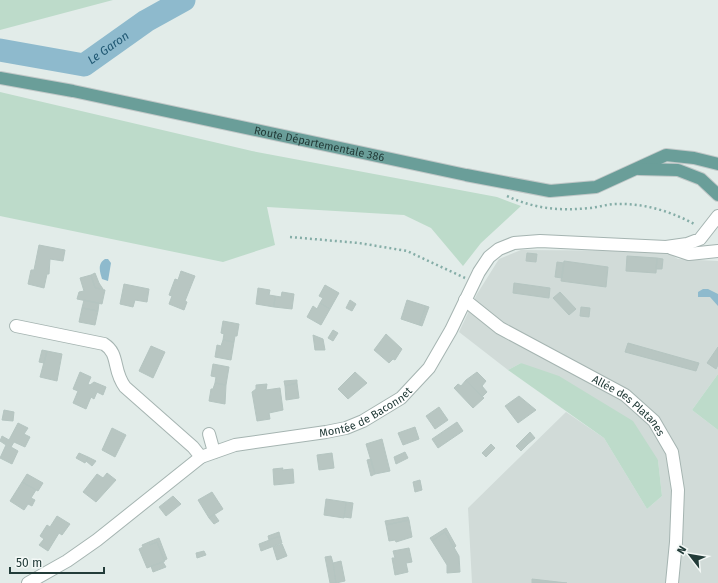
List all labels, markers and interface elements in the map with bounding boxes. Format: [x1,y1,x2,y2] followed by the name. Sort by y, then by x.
[85,28,132,67] water label: Le Garon
[253,123,386,164] street label: Route Départementale 386
[590,372,668,438] street label: Allée des Platanes
[318,384,414,439] street label: Montée de Baconnet
[670,535,710,575] north arrow
[674,544,689,557] text: N
[10,549,104,575] scale bar
[16,556,42,570] text: 50 m

